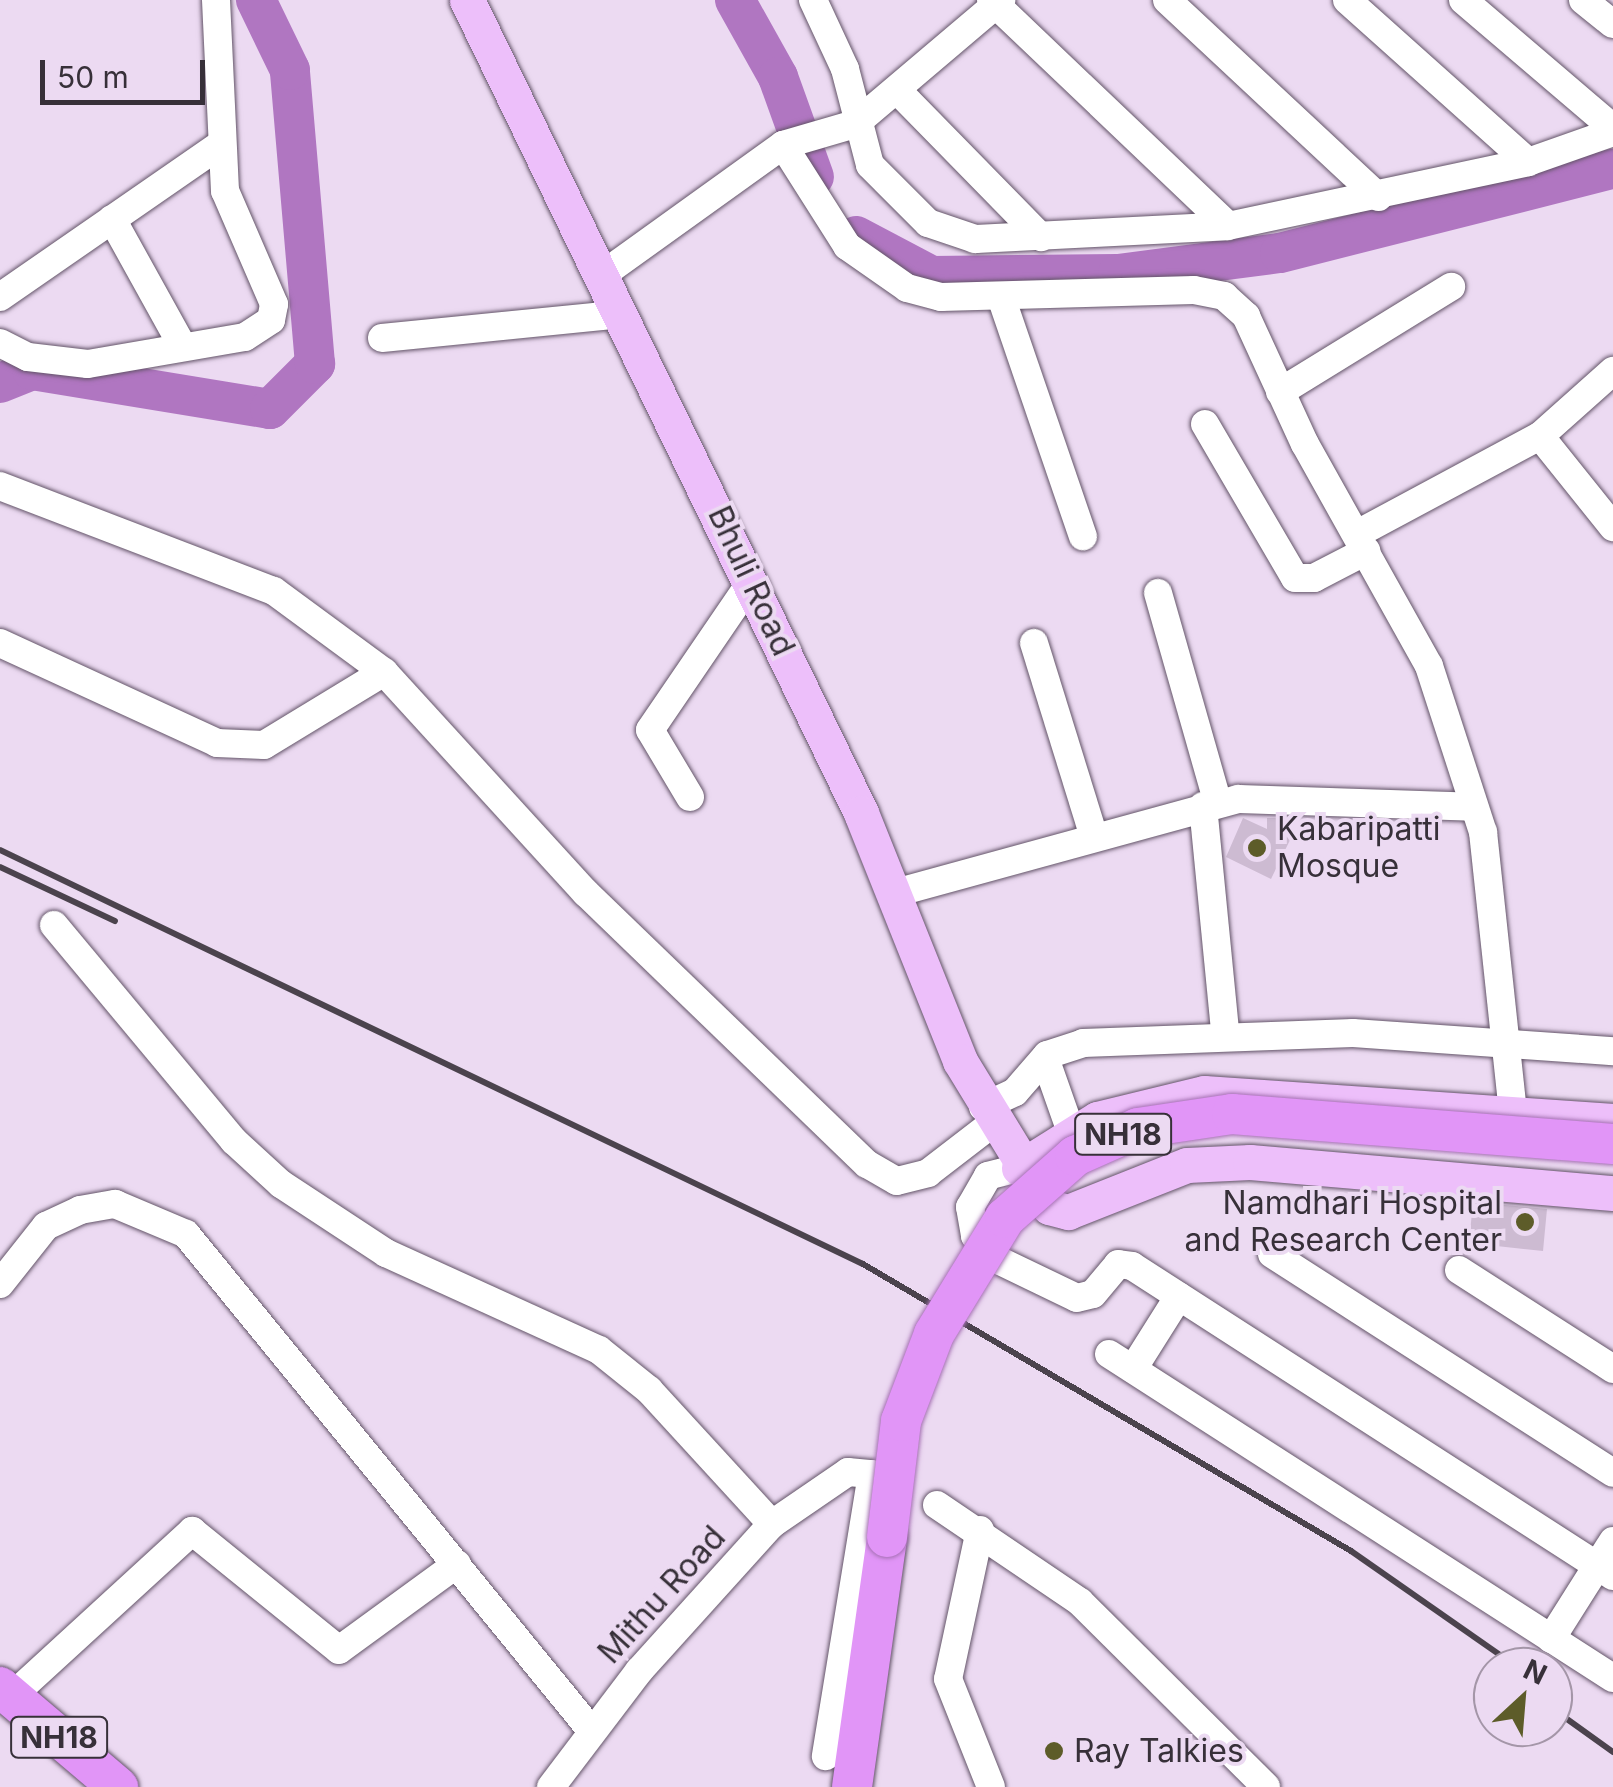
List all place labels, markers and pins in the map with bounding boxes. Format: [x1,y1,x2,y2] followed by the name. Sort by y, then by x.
[1277,811,1440,886] place label: Kabaripatti Mosque
[1246,837,1268,859] marker: Kabaripatti Mosque
[1184,1185,1502,1260] place label: Namdhari Hospital and Research Center
[1512,1209,1538,1235] marker: Namdhari Hospital and Research Center
[1074,1732,1244,1770] place label: Ray Talkies
[1043,1740,1065,1762] marker: Ray Talkies

